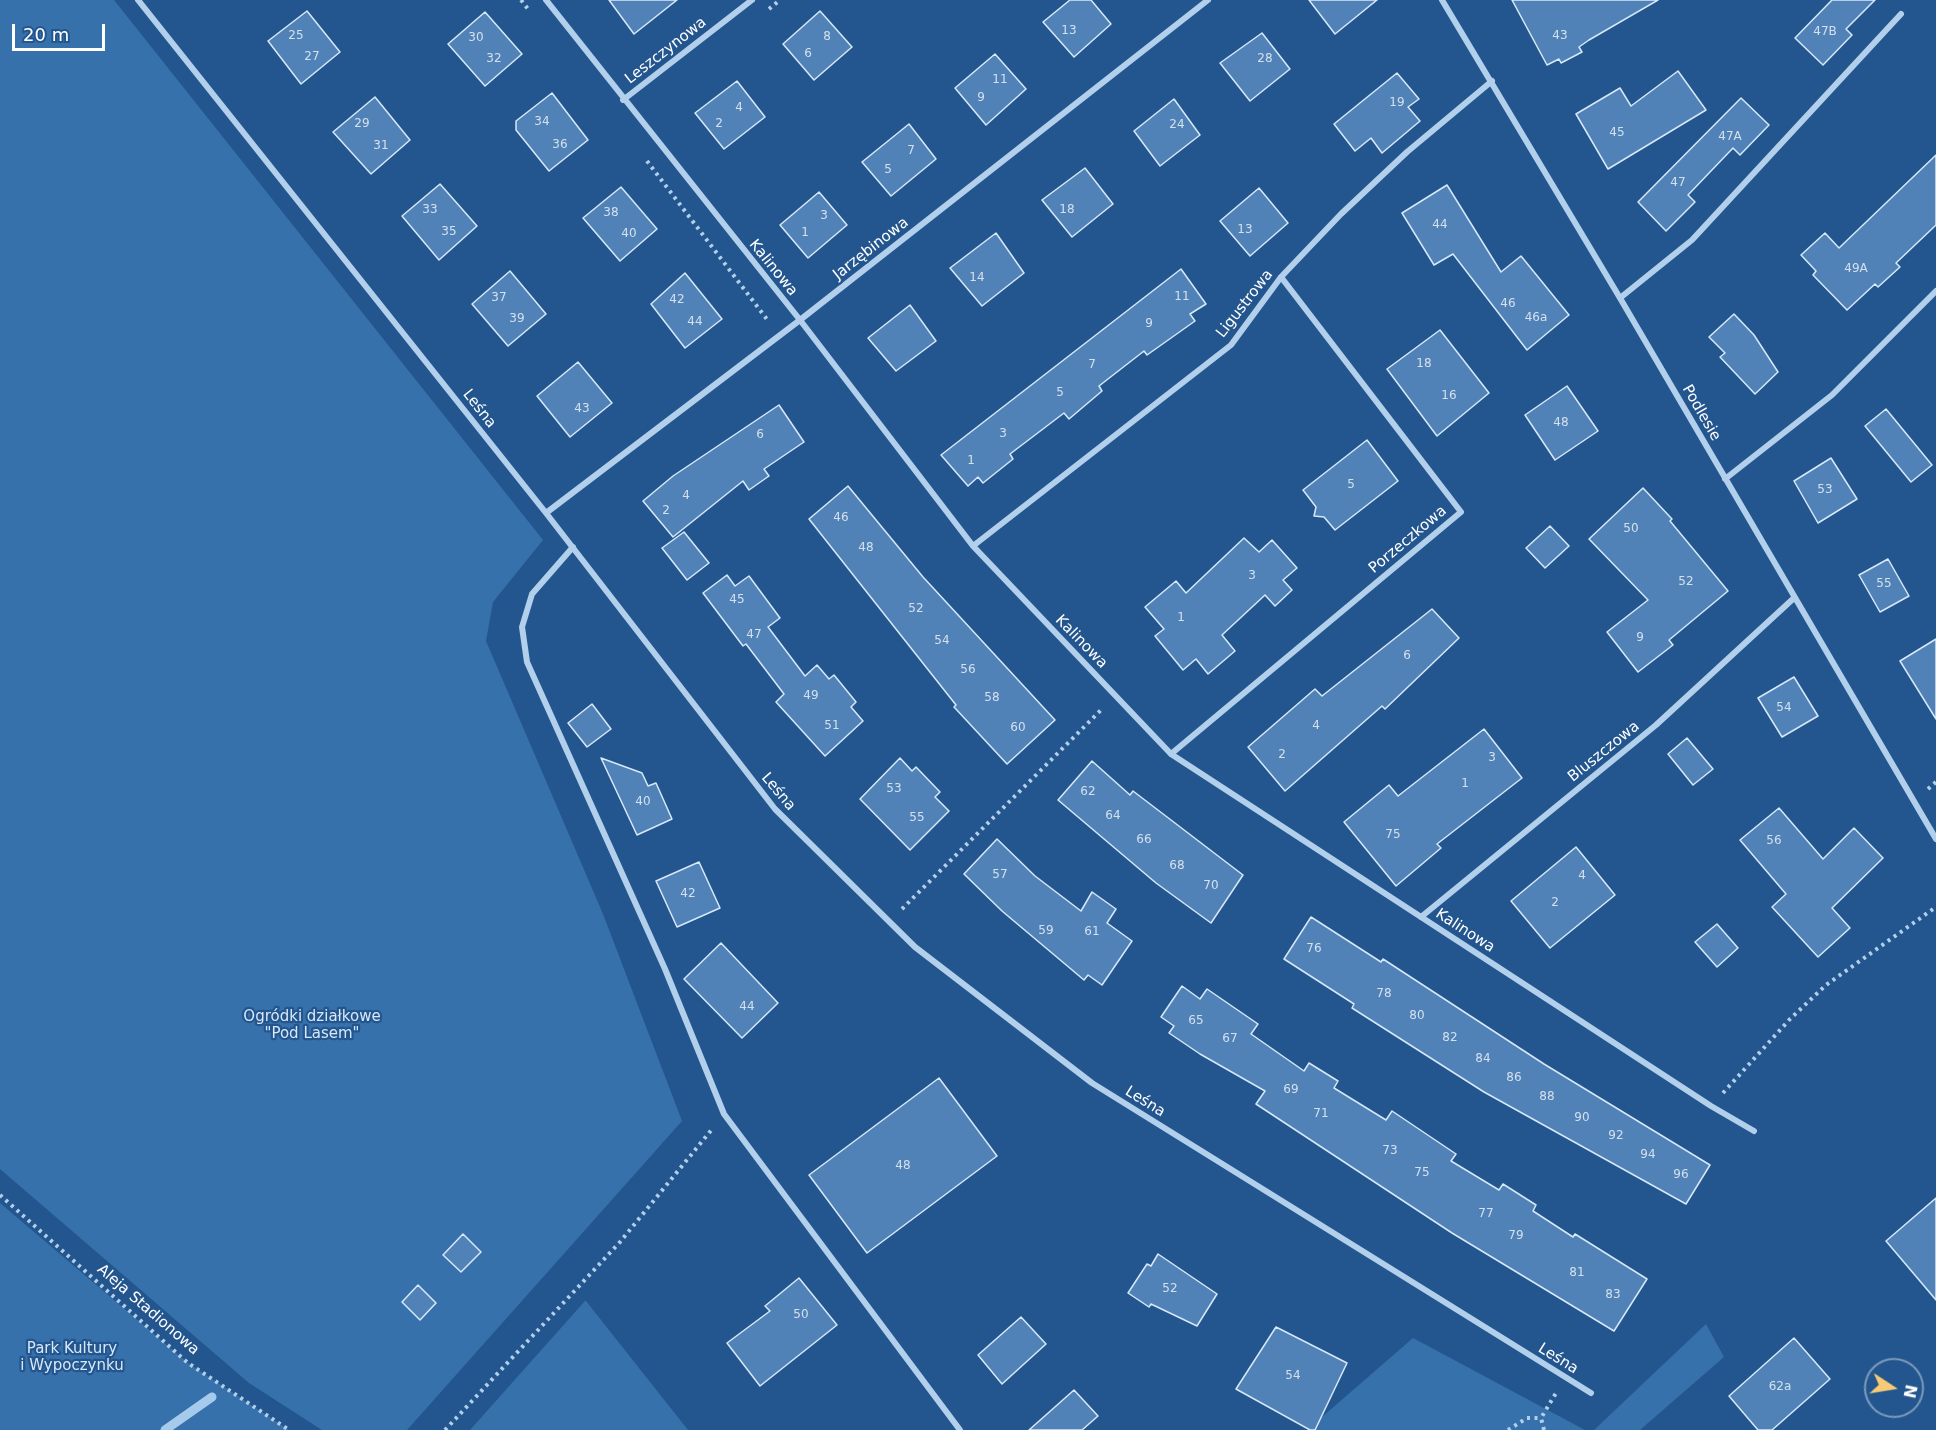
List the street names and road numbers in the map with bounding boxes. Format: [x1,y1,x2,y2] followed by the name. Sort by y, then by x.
[622,14,710,88] street label: Leszczynowa
[830,214,912,284] street label: Jarzębinowa
[745,236,801,300] street label: Kalinowa
[1213,266,1277,342] street label: Ligustrowa
[1678,382,1724,444] street label: Podlesie
[458,386,500,432] street label: Leśna
[1365,502,1451,578] street label: Porzeczkowa
[1051,612,1111,672] street label: Kalinowa
[1565,718,1643,786] street label: Bluszczowa
[757,769,799,815] street label: Leśna
[1432,905,1498,957] street label: Kalinowa
[1122,1083,1168,1121] street label: Leśna
[93,1261,203,1359] street label: Aleja Stadionowa
[1535,1340,1581,1378] street label: Leśna

